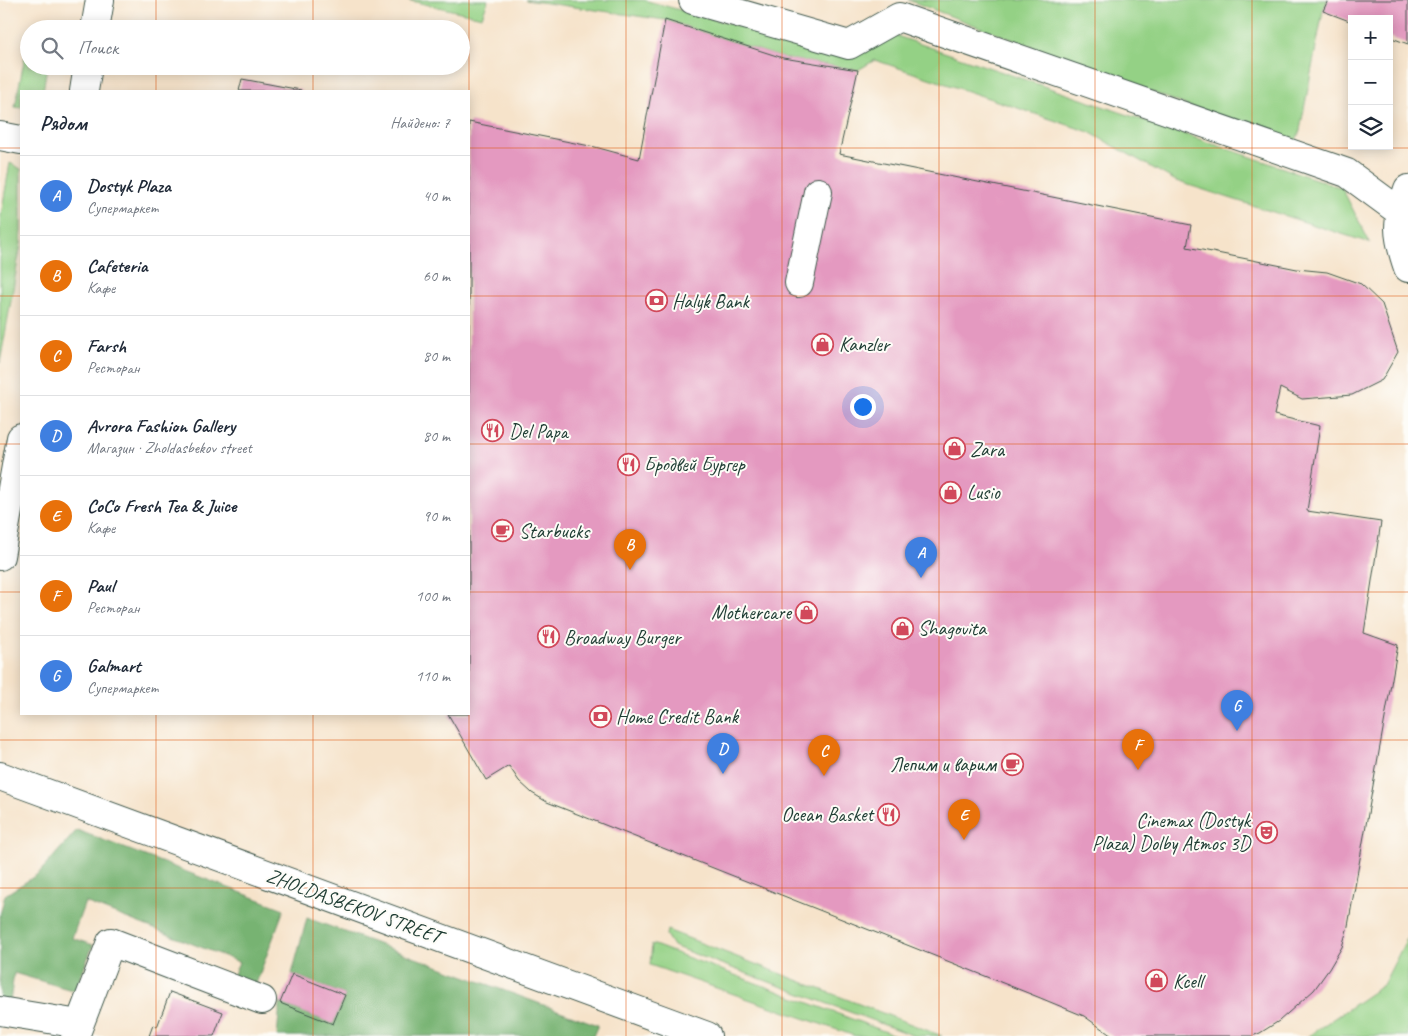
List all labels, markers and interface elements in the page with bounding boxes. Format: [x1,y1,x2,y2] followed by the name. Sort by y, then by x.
[1348,15,1393,150] map controls
[1348,15,1393,60] button: +
[20,20,470,75] search box
[38,34,66,62] icon: search
[78,36,118,60] text: Поиск
[1348,60,1393,105] button: −
[1348,105,1393,150] button: layers
[40,110,87,136] text: Рядом
[390,113,450,133] text: Найдено: 7
[87,174,171,198] text: Dostyk Plaza
[52,186,60,206] text: A
[423,186,450,206] text: 40 m
[87,198,158,218] text: Супермаркет
[87,254,148,278] text: Cafeteria
[52,266,60,286] text: B
[423,266,450,286] text: 60 m
[87,278,115,298] text: Кафе
[644,289,668,313] bank icon: Halyk Bank
[672,289,751,314] place label: Halyk Bank
[811,332,835,356] shop icon: Kanzler
[839,332,891,357] place label: Kanzler
[87,334,126,358] text: Farsh
[52,346,60,366] text: C
[423,346,450,366] text: 80 m
[87,358,140,378] text: Ресторан
[850,394,876,420] your location
[87,414,235,438] text: Avrora Fashion Gallery
[481,419,505,443] restaurant icon: Del Papa
[509,419,569,444] place label: Del Papa
[51,426,61,446] text: D
[423,426,450,446] text: 80 m
[942,437,966,461] shop icon: Zara
[970,437,1006,462] place label: Zara
[87,438,252,458] text: Магазин · Zholdasbekov street
[616,452,640,476] restaurant icon: Бродвей Бургер
[644,452,746,477] place label: Бродвей Бургер
[939,480,963,504] shop icon: Lusio
[967,480,1001,505] place label: Lusio
[87,494,236,518] text: CoCo Fresh Tea & Juice
[52,506,60,526] text: E
[423,506,450,526] text: 90 m
[87,518,115,538] text: Кафе
[491,519,515,543] cafe icon: Starbucks
[519,519,591,544] place label: Starbucks
[614,529,646,570] pin: B
[905,537,937,578] pin: A
[87,574,114,598] text: Paul
[52,586,60,606] text: F
[416,586,450,606] text: 100 m
[87,598,140,618] text: Ресторан
[711,600,792,625] place label: Mothercare
[795,600,819,624] shop icon: Mothercare
[890,616,914,640] shop icon: Shagovita
[918,616,987,641] place label: Shagovita
[536,625,560,649] restaurant icon: Broadway Burger
[564,625,682,650] place label: Broadway Burger
[87,654,141,678] text: Galmart
[52,666,60,686] text: G
[416,666,450,686] text: 110 m
[87,678,158,698] text: Супермаркет
[1221,690,1253,731] pin: G
[588,704,612,728] bank icon: Home Credit Bank
[616,704,740,729] place label: Home Credit Bank
[1122,729,1154,770] pin: F
[707,733,739,774] pin: D
[808,735,840,776] pin: C
[890,752,997,777] place label: Лепим и варим
[1000,752,1024,776] cafe icon: Лепим и варим
[948,799,980,840] pin: E
[782,802,875,827] place label: Ocean Basket
[877,802,901,826] restaurant icon: Ocean Basket
[1092,808,1252,856] place label: Cinemax (Dostyk Plaza) Dolby Atmos 3D
[1254,820,1278,844] theatre icon: Cinemax (Dostyk Plaza) Dolby Atmos 3D
[263,863,449,951] street label: ZHOLDASBEKOV STREET
[1145,969,1169,993] shop icon: Kcell
[1173,969,1206,994] place label: Kcell

